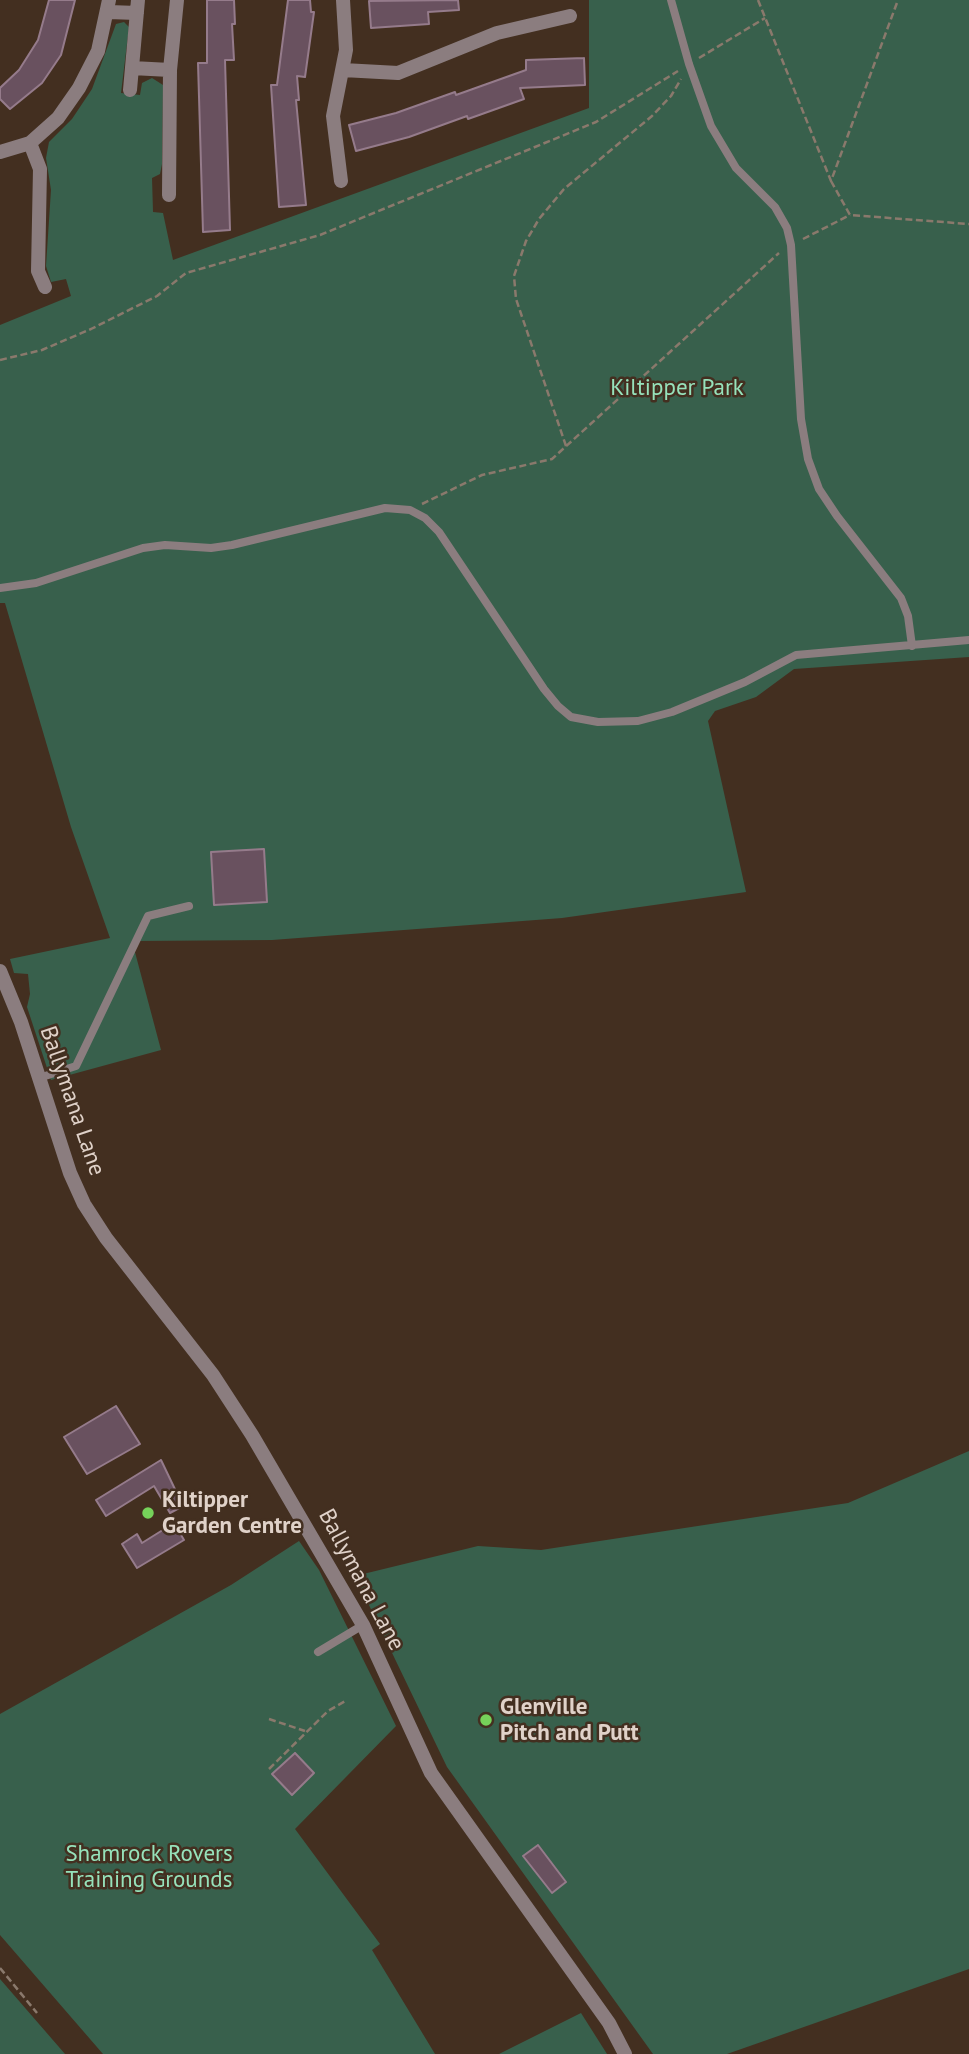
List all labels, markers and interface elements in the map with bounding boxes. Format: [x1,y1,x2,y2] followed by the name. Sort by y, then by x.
[610,374,744,402] park label: Kiltipper Park
[34,1023,110,1179] street label: Ballymana Lane
[162,1486,302,1540] place label: Kiltipper Garden Centre
[140,1505,156,1521] marker: Kiltipper Garden Centre
[312,1505,410,1655] street label: Ballymana Lane
[500,1693,638,1747] place label: Glenville Pitch and Putt
[478,1712,494,1728] marker: Glenville Pitch and Putt
[65,1840,233,1894] park label: Shamrock Rovers Training Grounds

